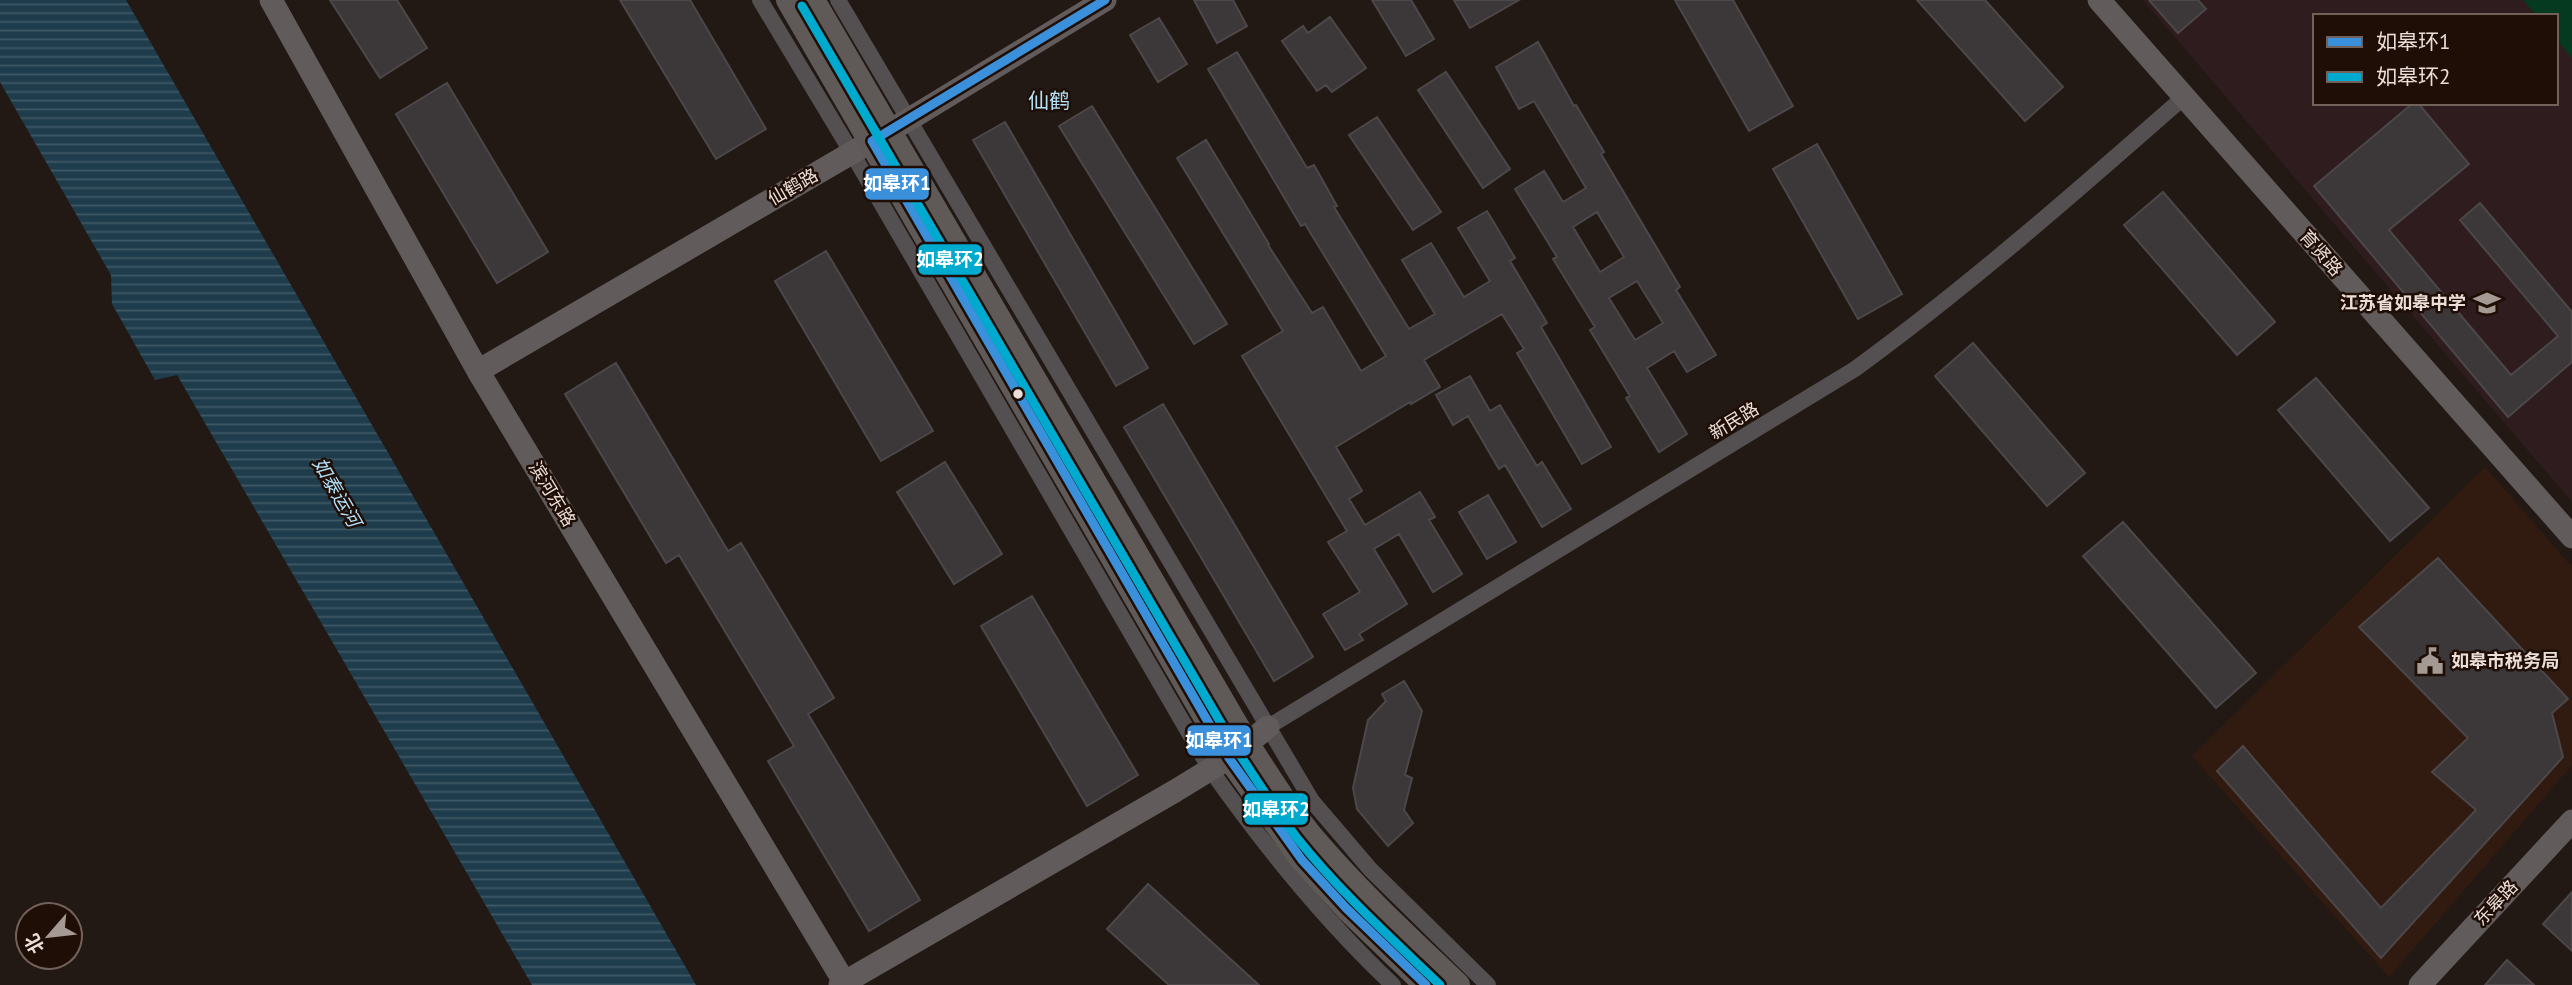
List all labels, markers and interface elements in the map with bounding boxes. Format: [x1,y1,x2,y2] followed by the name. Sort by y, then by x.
[2313,14,2558,105] legend
[2376,28,2450,55] text: 如皋环1
[2376,63,2450,90] text: 如皋环2
[1028,87,1070,114] district label: 仙鹤
[764,163,822,210] street label: 仙鹤路
[864,167,930,201] line badge: 如皋环1
[863,171,931,195] text: 如皋环1
[2295,225,2348,281] street label: 育贤路
[917,243,983,276] line badge: 如皋环2
[916,247,984,271] text: 如皋环2
[2472,288,2502,318] school or university icon: 江苏省如皋中学
[2340,291,2466,314] place label: 江苏省如皋中学
[1011,387,1025,401] unlabelled marker
[1705,397,1763,444] street label: 新民路
[308,453,368,534] water label: 如泰运河
[524,457,581,531] street label: 滨河东路
[2415,646,2445,676] public building icon: 如皋市税务局
[2451,649,2559,672] place label: 如皋市税务局
[1186,724,1252,757] line badge: 如皋环1
[1185,728,1253,752] text: 如皋环1
[1243,792,1309,826] line badge: 如皋环2
[1242,797,1310,821] text: 如皋环2
[2469,875,2522,930] street label: 东皋路
[14,901,84,971] north arrow
[19,930,49,958] text: 北

